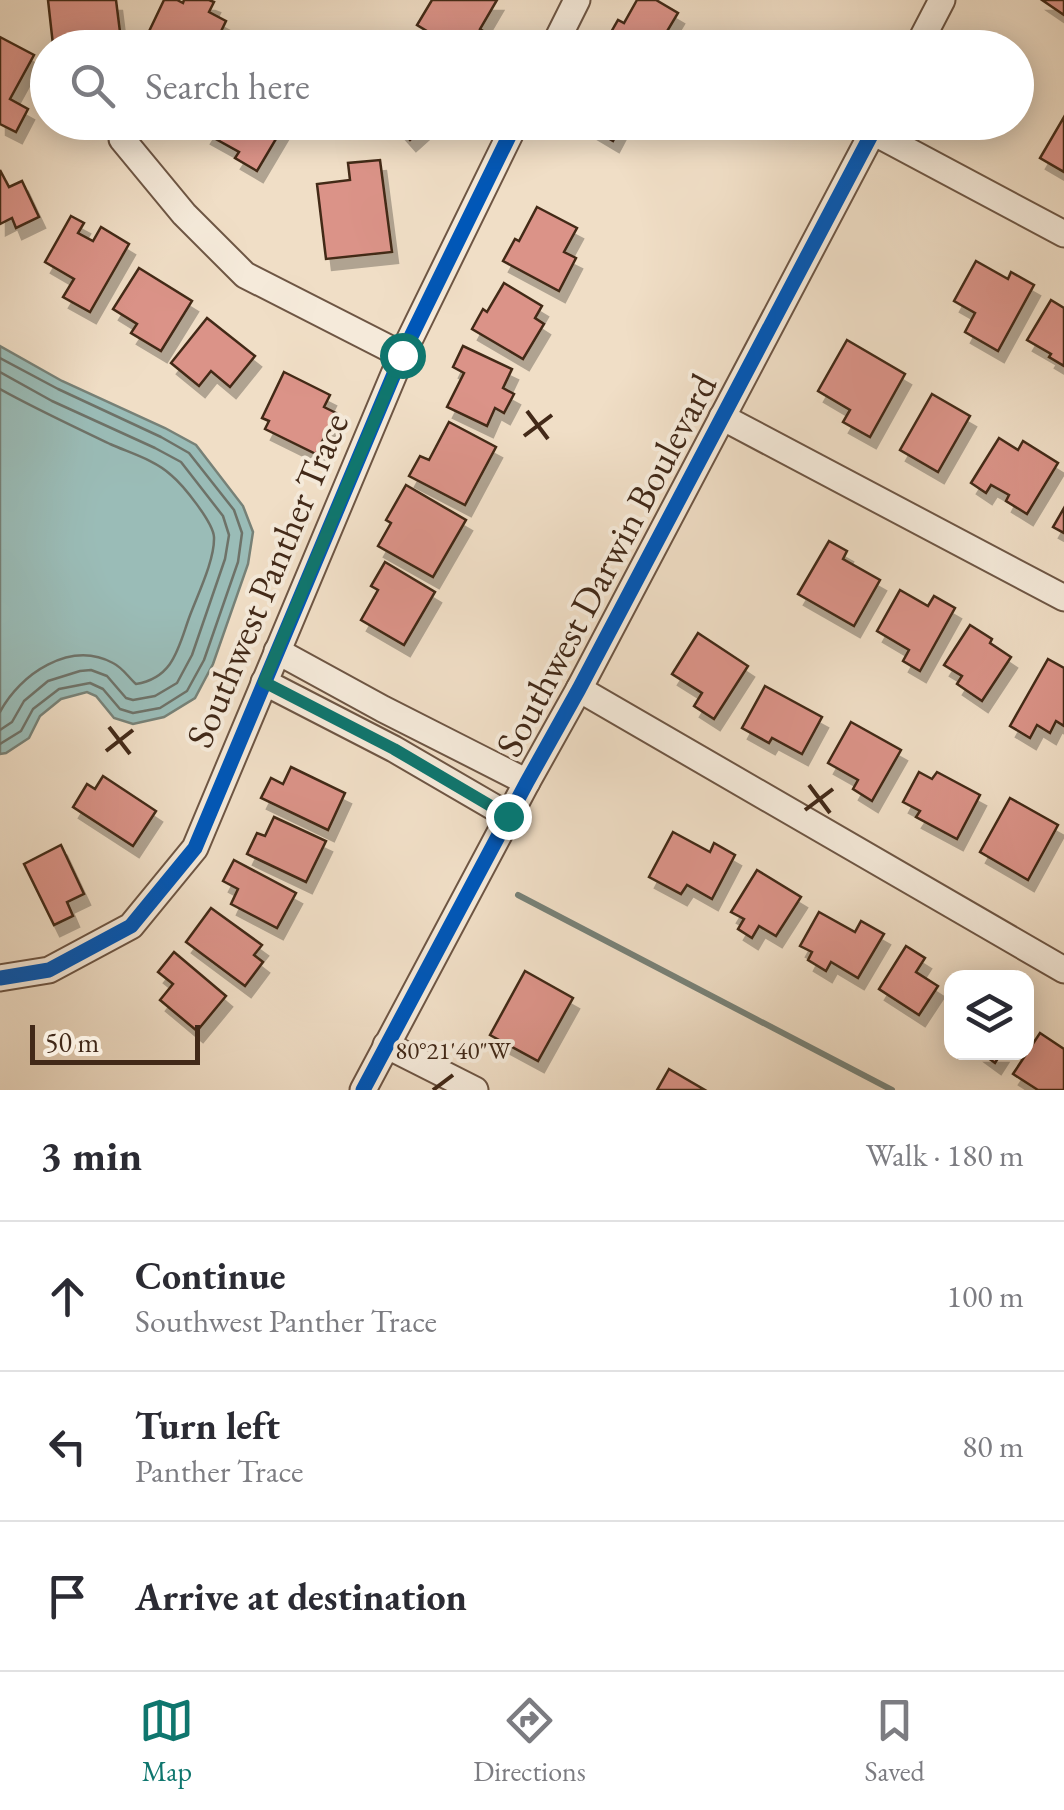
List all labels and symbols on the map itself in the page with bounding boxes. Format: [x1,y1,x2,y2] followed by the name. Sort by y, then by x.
[380,333,426,379] route start
[484,364,728,765] street label: Southwest Darwin Boulevard
[174,405,359,754] street label: Southwest Panther Trace
[486,794,532,840] route end
[30,1020,200,1064] scale bar
[395,1034,512,1066] text: 80°21'40"W

